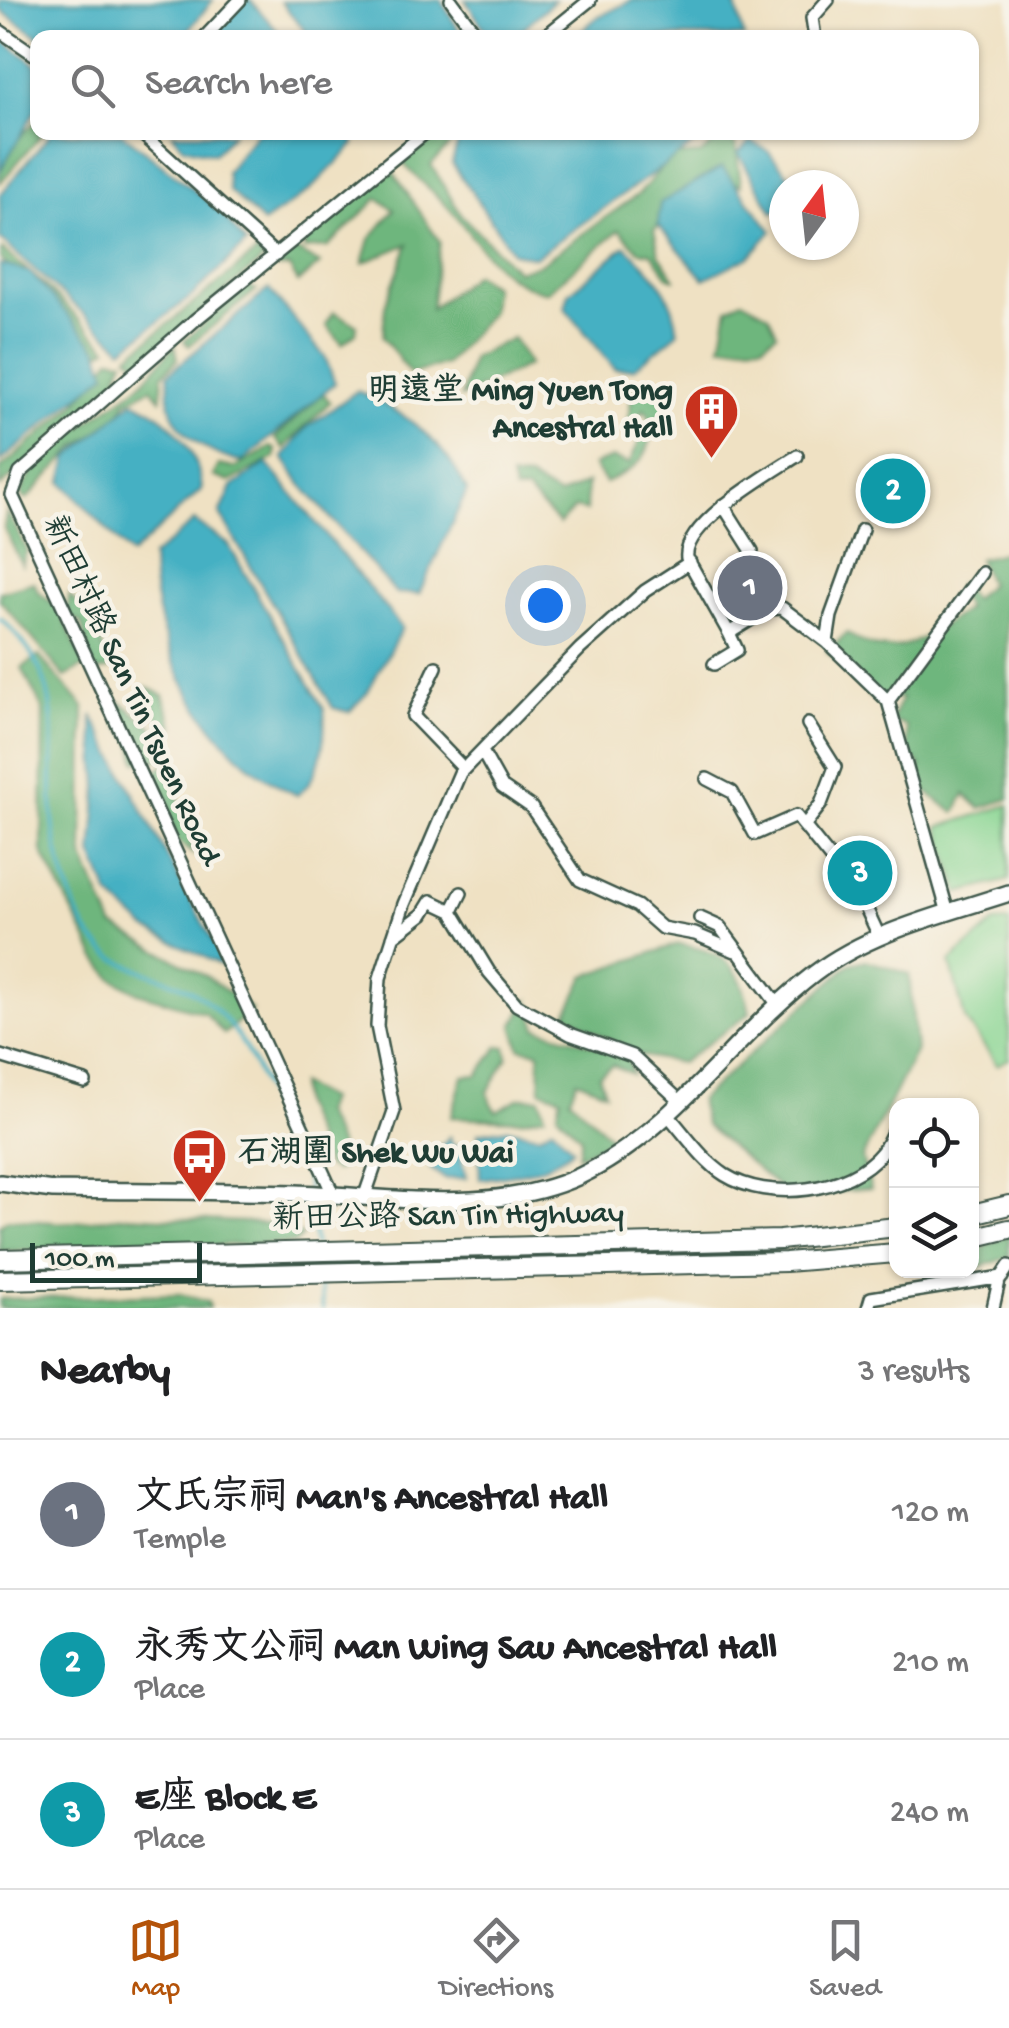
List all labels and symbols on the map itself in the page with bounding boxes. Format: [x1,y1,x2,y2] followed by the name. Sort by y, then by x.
[769,170,859,260] north arrow
[368,372,673,449] place label: 明遠堂 Ming Yuen Tong Ancestral Hall
[682,381,742,460] building icon: 明遠堂 Ming Yuen Tong Ancestral Hall
[860,454,926,528] pin: 2
[32,509,231,874] street label: 新田村路 San Tin Tsuen Road
[718,550,782,626] pin: 1
[520,580,571,631] your location
[828,836,892,910] pin: 3
[169,1125,229,1204] bus stop icon: 石湖圍 Shek Wu Wai
[238,1135,514,1174] place label: 石湖圍 Shek Wu Wai
[272,1194,625,1240] street label: 新田公路 San Tin Highway
[30,1238,202,1282] scale bar

